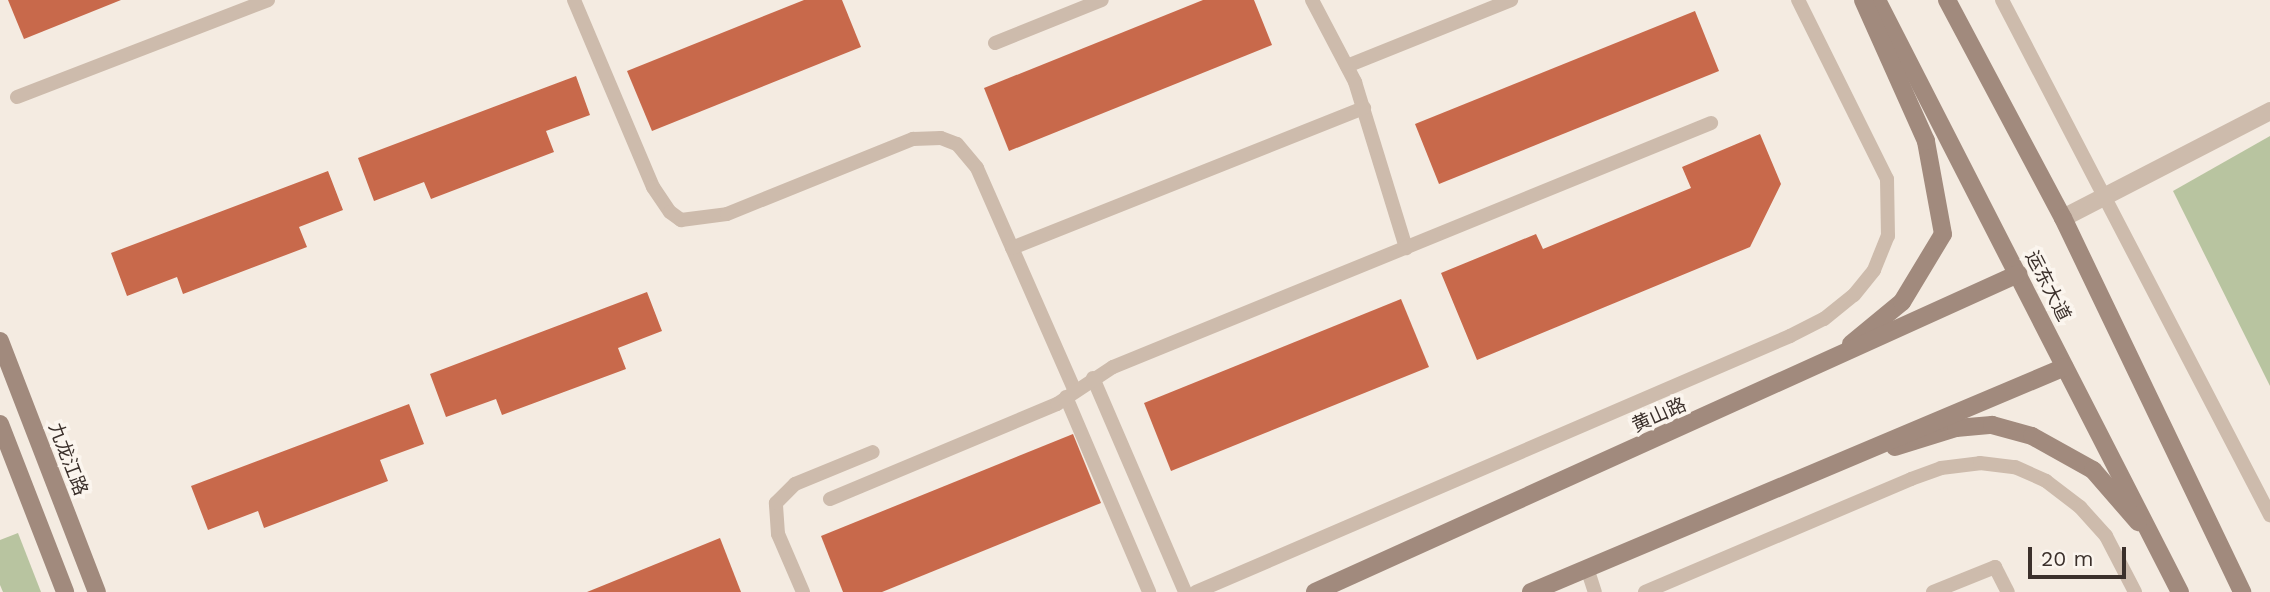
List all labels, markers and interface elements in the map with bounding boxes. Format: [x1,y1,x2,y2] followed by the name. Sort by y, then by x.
[2021,247,2075,325] street label: 运东大道
[1628,393,1690,437] street label: 黄山路
[44,419,92,499] street label: 九龙江路
[2032,532,2130,576] scale bar
[2041,546,2093,571] text: 20 m

